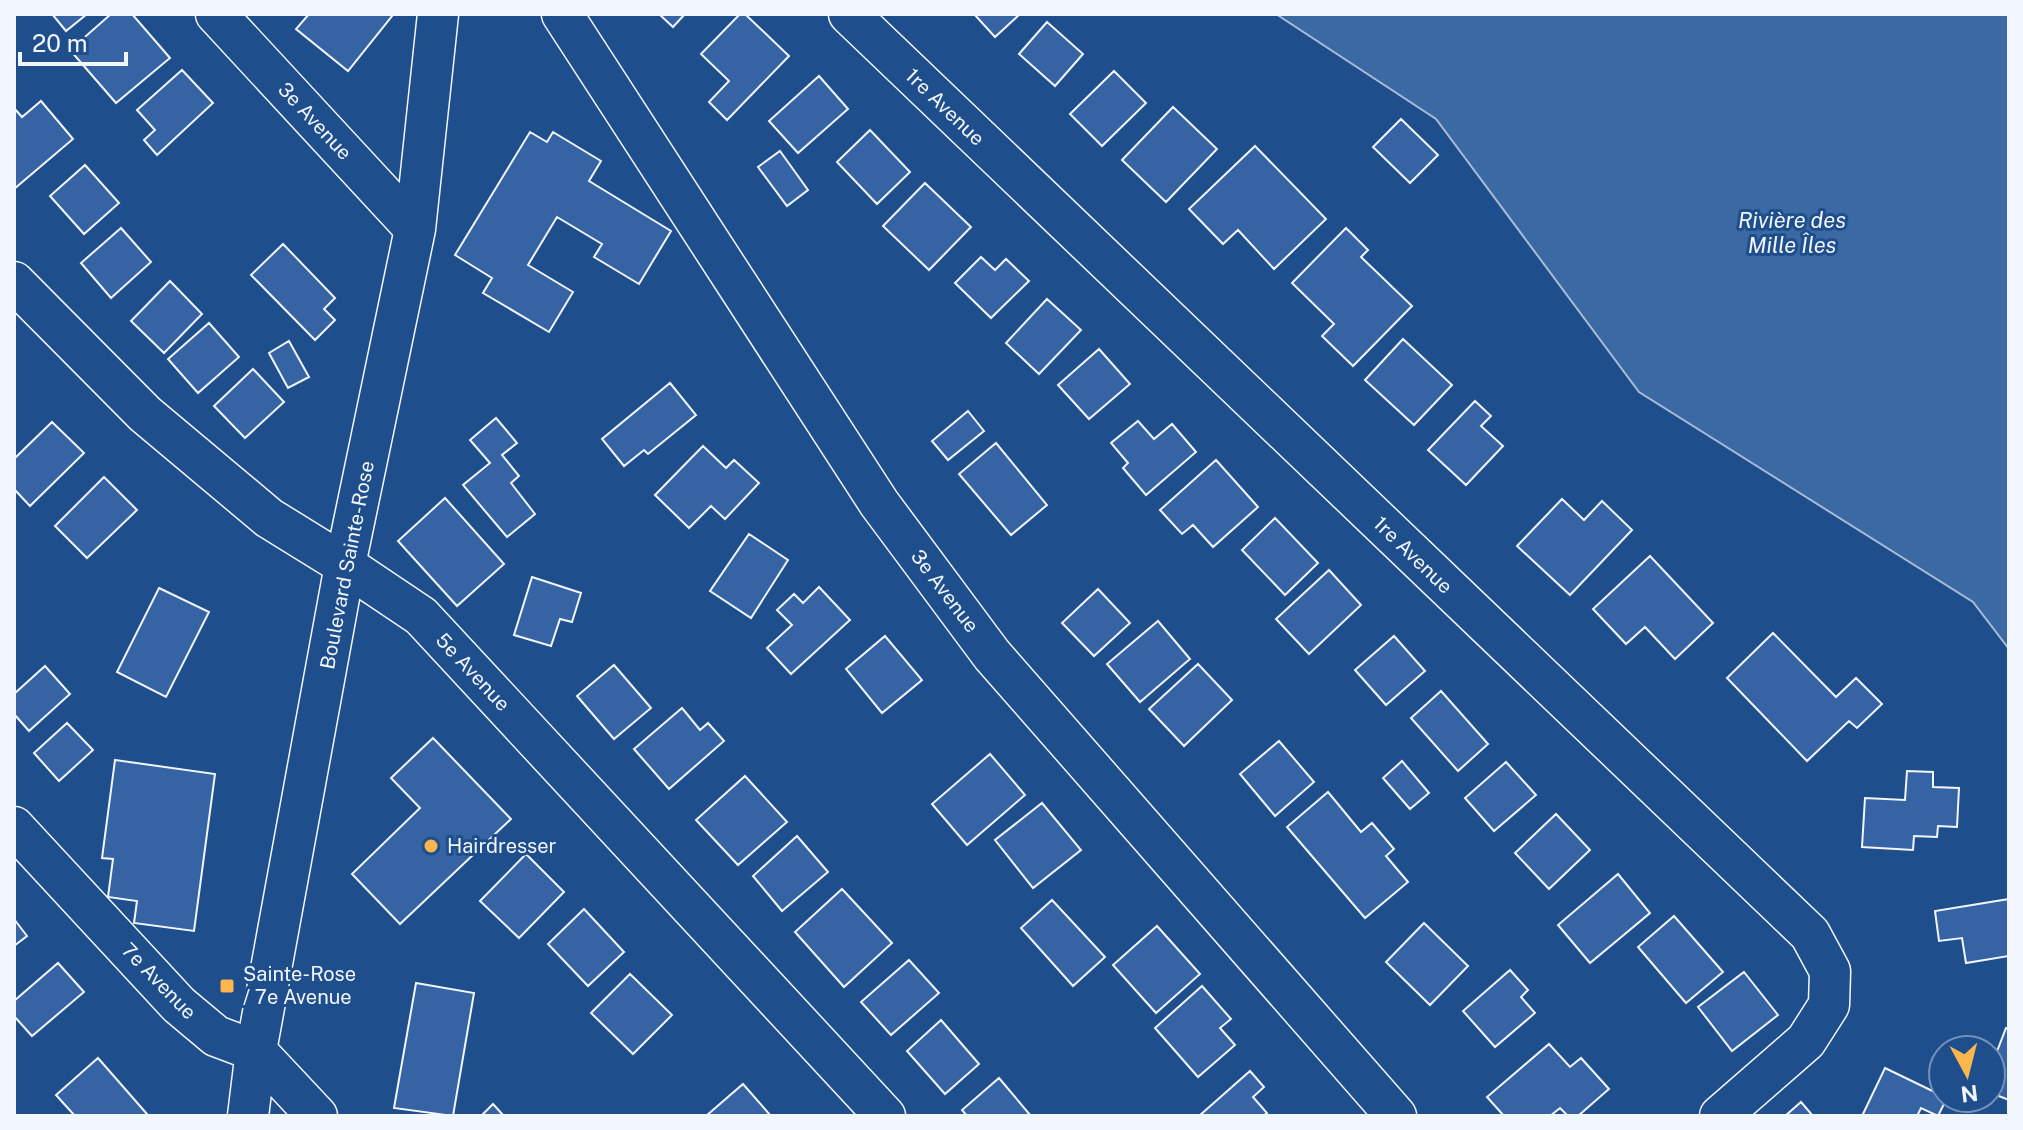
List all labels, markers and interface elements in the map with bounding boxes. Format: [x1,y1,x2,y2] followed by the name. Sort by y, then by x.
[20,16,126,66] scale bar
[32,29,88,57] text: 20 m
[901,63,989,151] street label: 1re Avenue
[273,77,357,165] street label: 3e Avenue
[1738,207,1846,258] water label: Rivière des Mille Îles
[315,459,379,671] street label: Boulevard Sainte-Rose
[1369,511,1457,599] street label: 1re Avenue
[906,545,984,637] street label: 3e Avenue
[431,628,515,716] street label: 5e Avenue
[447,834,557,858] place label: Hairdresser
[422,837,440,855] marker: Hairdresser
[117,938,201,1024] street label: 7e Avenue
[243,962,356,1009] place label: Sainte-Rose / 7e Avenue
[218,977,236,995] marker: Sainte-Rose / 7e Avenue
[1927,1034,2007,1114] north arrow
[1959,1080,1980,1108] text: N

